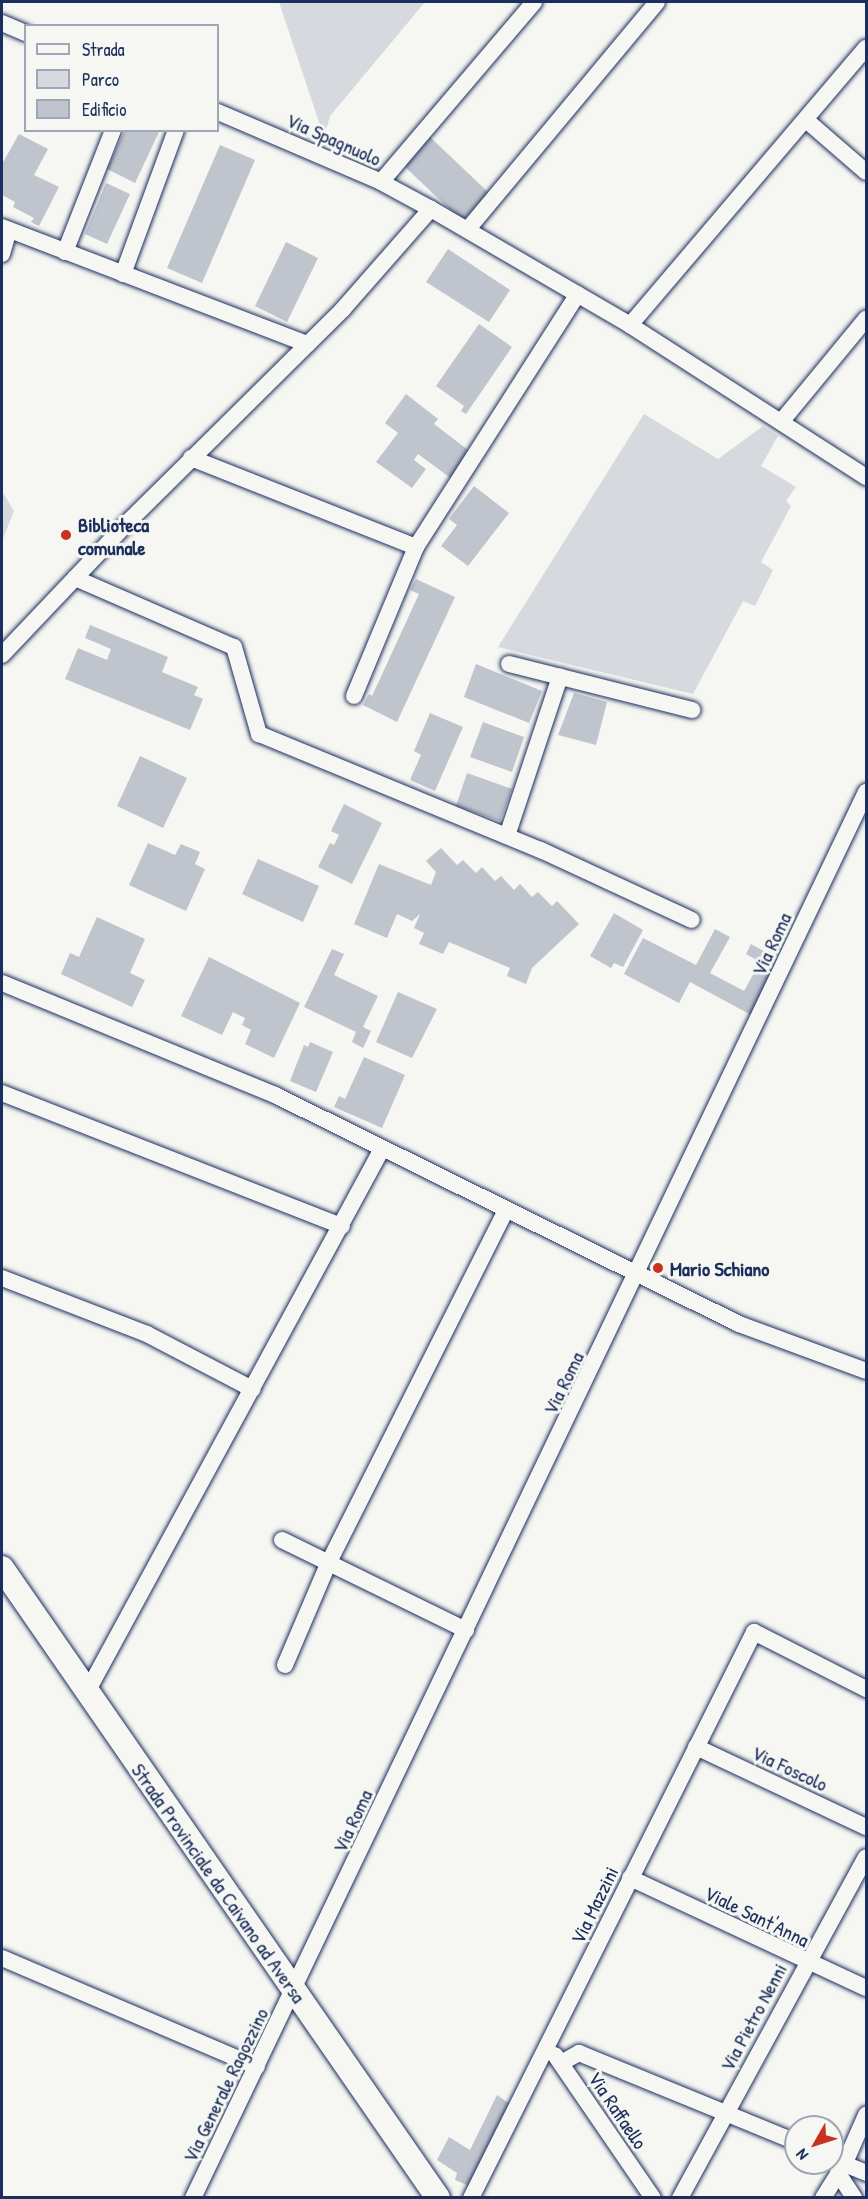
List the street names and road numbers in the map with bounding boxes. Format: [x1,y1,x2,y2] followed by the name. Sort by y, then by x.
[283,107,385,171] street label: Via Spagnuolo
[746,909,796,979] street label: Via Roma
[538,1348,588,1418] street label: Via Roma
[748,1740,832,1796] street label: Via Foscolo
[127,1759,311,2007] street label: Strada Provinciale da Caivano ad Aversa
[327,1786,377,1856] street label: Via Roma
[565,1862,623,1948] street label: Via Mazzini
[701,1880,813,1952] street label: Viale Sant'Anna
[715,1959,791,2075] street label: Via Pietro Nenni
[177,2004,273,2166] street label: Via Generale Ragozzino
[583,2067,653,2153] street label: Via Raffaello

